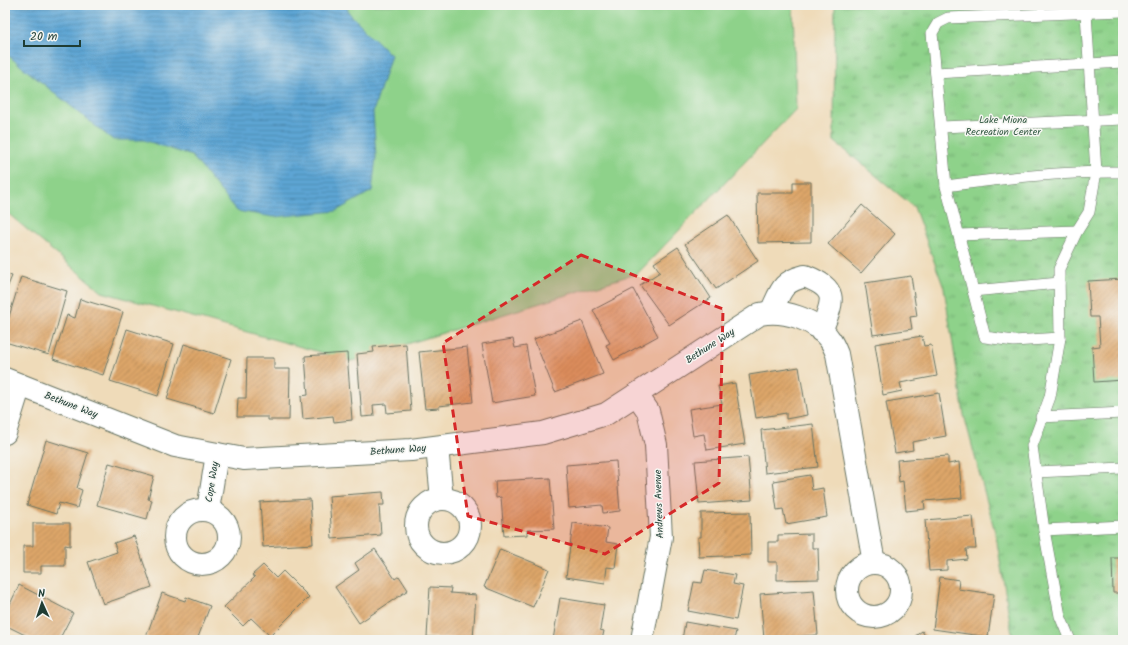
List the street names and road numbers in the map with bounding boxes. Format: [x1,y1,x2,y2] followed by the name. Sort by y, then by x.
[682,324,738,368] street label: Bethune Way
[42,388,100,423] street label: Bethune Way
[370,440,427,460] street label: Bethune Way
[201,460,223,504] street label: Cope Way
[650,469,668,539] street label: Andrews Avenue

